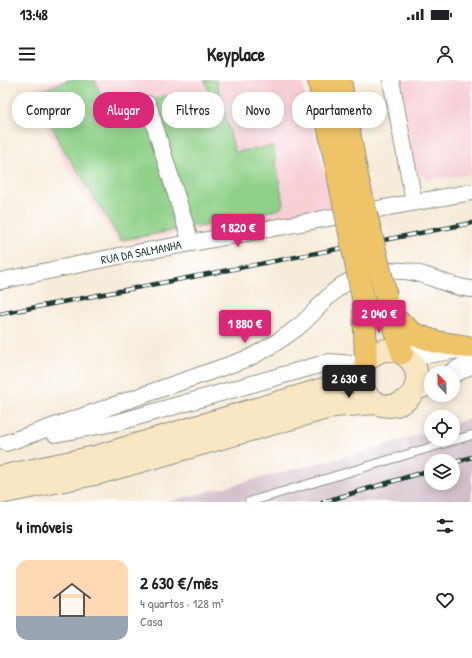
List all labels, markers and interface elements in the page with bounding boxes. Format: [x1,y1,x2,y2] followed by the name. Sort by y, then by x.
[20,4,48,25] text: 13:48
[207,42,265,67] text: Keyplace
[16,43,38,65] icon: menu
[434,43,456,65] icon: person
[12,92,85,128] chip: Comprar
[93,92,154,128] chip: Alugar
[162,92,224,128] chip: Filtros
[232,92,284,128] chip: Novo
[292,92,386,128] chip: Apartamento
[201,214,275,248] pin: 1 820 €
[221,218,255,236] text: 1 820 €
[99,236,183,268] street label: RUA DA SALMANHA
[342,300,416,334] pin: 2 040 €
[362,304,396,322] text: 2 040 €
[208,310,282,344] pin: 1 880 €
[228,314,262,332] text: 1 880 €
[312,365,386,399] pin: 2 630 €
[424,366,460,402] north arrow
[424,366,460,490] map controls
[331,369,367,387] text: 2 630 €
[424,410,460,446] button: locate
[424,454,460,490] button: layers
[16,515,72,538] text: 4 imóveis
[434,515,456,537] icon: filters
[140,571,218,594] text: 2 630 €/mês
[48,576,96,624] icon: home
[434,589,456,611] icon: heart
[140,594,224,612] text: 4 quartos · 128 m²
[140,612,162,630] text: Casa

